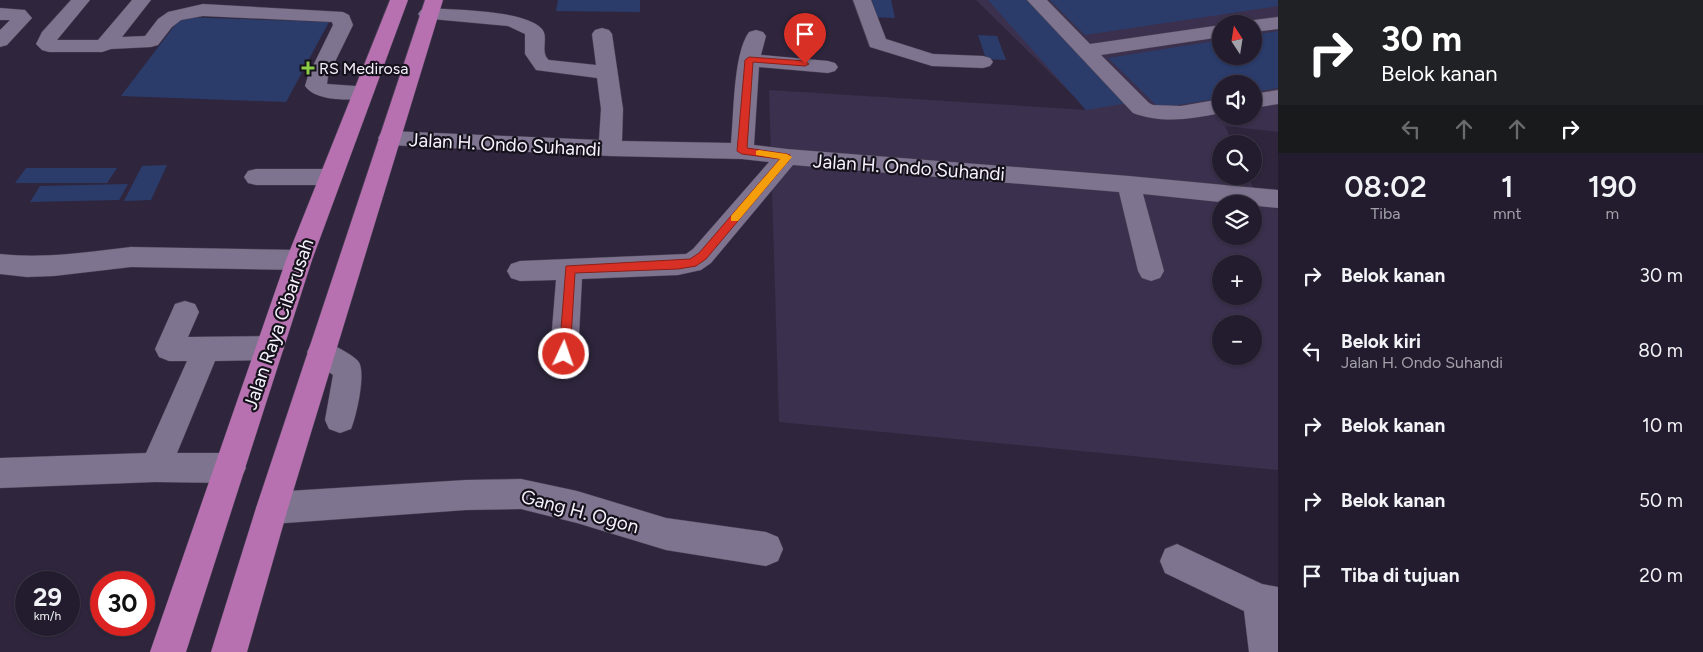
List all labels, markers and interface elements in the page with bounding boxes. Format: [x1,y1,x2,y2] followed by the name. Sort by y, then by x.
[784,13,826,64] pin
[1212,15,1262,65] north arrow
[1212,15,1262,365] map controls
[1381,18,1462,60] text: 30 m
[791,20,819,48] icon: arrive
[1298,20,1363,85] icon: right
[319,59,408,78] place label: RS Medirosa
[1381,60,1498,87] text: Belok kanan
[301,61,315,75] marker: RS Medirosa
[1212,75,1262,125] button: sound
[1397,115,1425,143] icon: left
[1450,115,1478,143] icon: ahead
[1503,115,1531,143] icon: ahead
[1556,115,1584,143] icon: right
[408,128,602,161] street label: Jalan H. Ondo Suhandi
[1212,135,1262,185] button: search
[812,149,1006,186] street label: Jalan H. Ondo Suhandi
[1344,168,1427,205] text: 08:02
[1501,168,1514,205] text: 1
[1588,168,1637,205] text: 190
[1212,195,1262,245] button: layers
[1370,204,1401,223] text: Tiba
[1493,204,1522,223] text: mnt
[1605,204,1619,223] text: m
[238,236,319,413] street label: Jalan Raya Cibarusah
[1212,255,1262,305] button: +
[1298,262,1326,290] icon: right
[1341,264,1445,287] text: Belok kanan
[1640,264,1683,287] text: 30 m
[1212,315,1262,365] button: −
[537,327,589,379] position arrow
[1341,330,1421,353] text: Belok kiri
[1298,337,1326,365] icon: left
[1638,339,1683,362] text: 80 m
[1341,353,1503,372] text: Jalan H. Ondo Suhandi
[1298,412,1326,440] icon: right
[1341,414,1445,437] text: Belok kanan
[1642,414,1683,437] text: 10 m
[518,485,641,538] street label: Gang H. Ogon
[1298,487,1326,515] icon: right
[1341,489,1445,512] text: Belok kanan
[1639,489,1683,512] text: 50 m
[1298,562,1326,590] icon: arrive
[1341,564,1460,587] text: Tiba di tujuan
[1639,564,1683,587] text: 20 m
[90,571,155,636] speed limit sign: 30
[33,582,62,612] text: 29
[34,609,61,623] text: km/h

